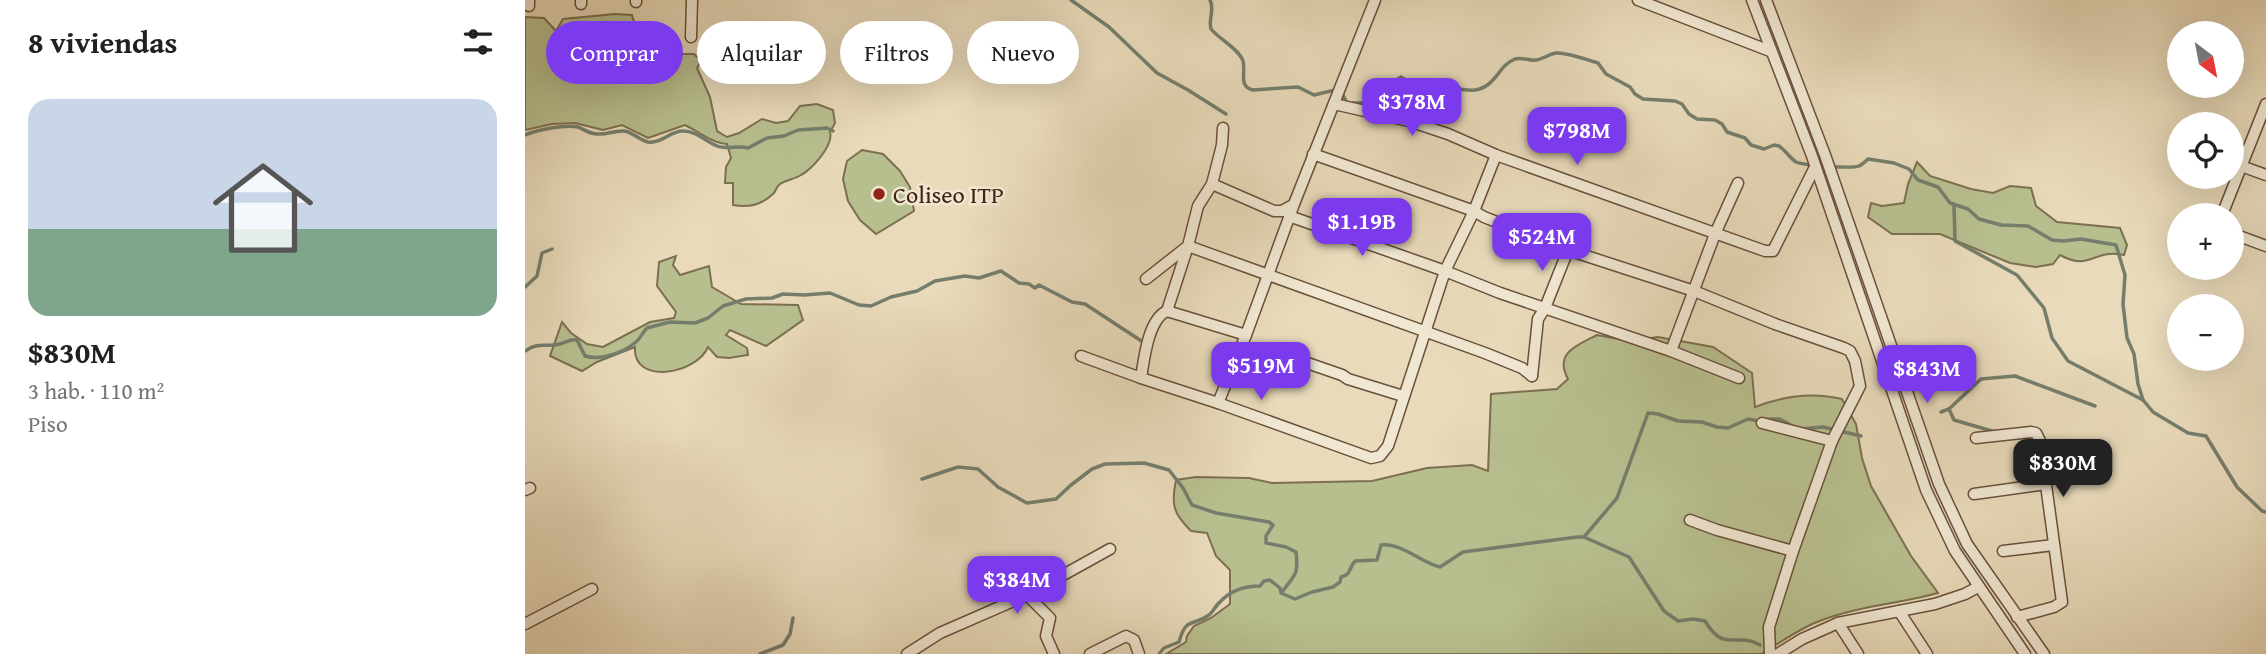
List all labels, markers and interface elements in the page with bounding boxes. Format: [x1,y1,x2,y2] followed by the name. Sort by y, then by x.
[28,20,177,64] text: 8 viviendas
[546,21,683,84] chip: Comprar
[697,21,826,84] chip: Alquilar
[840,21,953,84] chip: Filtros
[967,21,1079,84] chip: Nuevo
[2167,21,2243,98] north arrow
[2167,21,2244,371] map controls
[459,23,497,61] icon: filters
[1363,78,1461,138] pin: $378M
[1378,84,1446,117] text: $378M
[1528,108,1626,167] pin: $798M
[2167,112,2244,189] button: locate
[1543,113,1611,146] text: $798M
[200,145,326,271] icon: home
[893,177,1004,212] place label: Coliseo ITP
[871,186,887,202] marker: Coliseo ITP
[1305,198,1419,258] pin: $1.19B
[2167,203,2244,280] button: +
[1328,204,1396,237] text: $1.19B
[1493,214,1591,273] pin: $524M
[1508,219,1576,252] text: $524M
[2167,294,2244,371] button: −
[28,330,116,374] text: $830M
[1212,342,1310,402] pin: $519M
[1878,346,1976,405] pin: $843M
[1227,348,1295,381] text: $519M
[1893,351,1961,384] text: $843M
[28,374,164,407] text: 3 hab. · 110 m²
[28,407,68,440] text: Piso
[2014,440,2112,499] pin: $830M
[2029,445,2097,478] text: $830M
[968,556,1066,616] pin: $384M
[983,562,1051,595] text: $384M

